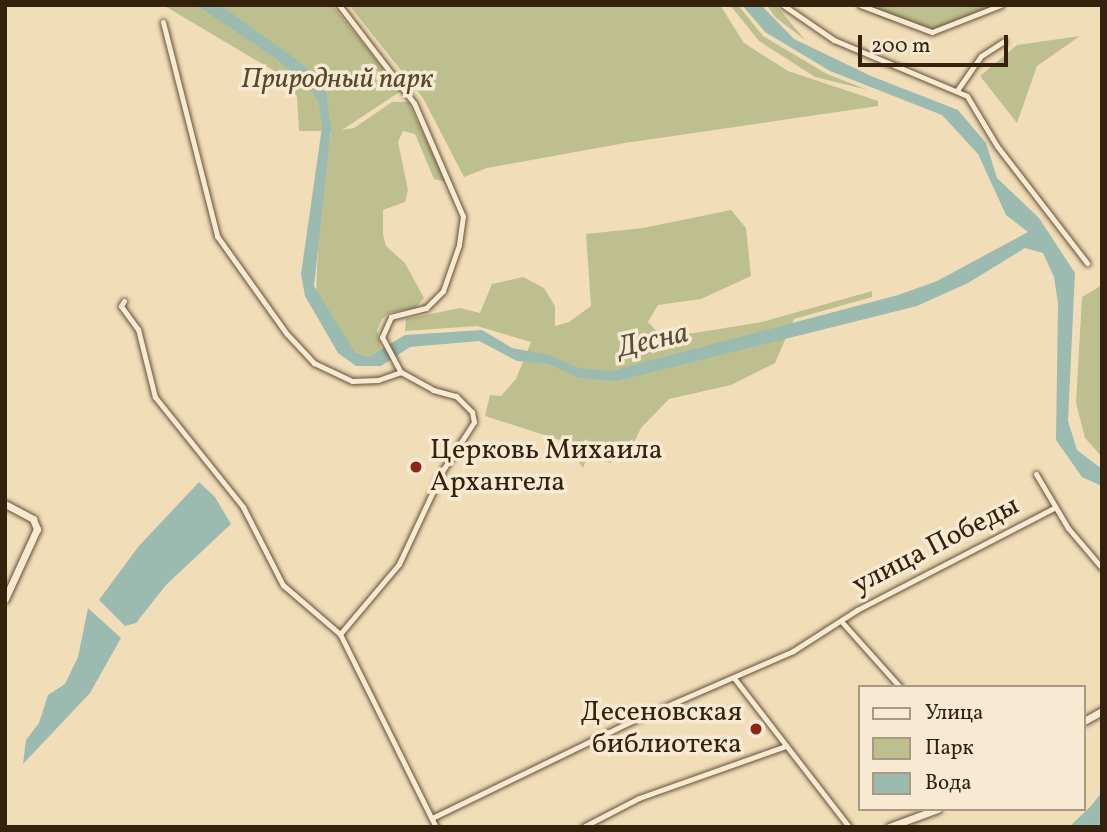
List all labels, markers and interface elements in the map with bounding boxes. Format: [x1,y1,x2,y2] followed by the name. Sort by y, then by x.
[862,21,1012,65] scale bar
[871,32,931,61] text: 200 m
[241,63,433,97] park label: Природный парк
[614,315,692,367] water label: Десна
[430,434,663,500] place label: Церковь Михаила Архангела
[408,459,424,475] marker: Церковь Михаила Архангела
[847,490,1025,602] street label: улица Победы
[858,685,1086,811] legend
[581,696,742,762] place label: Десеновская библиотека
[925,699,983,728] text: Улица
[748,721,764,737] marker: Десеновская библиотека
[925,734,974,763] text: Парк
[925,769,972,798] text: Вода

